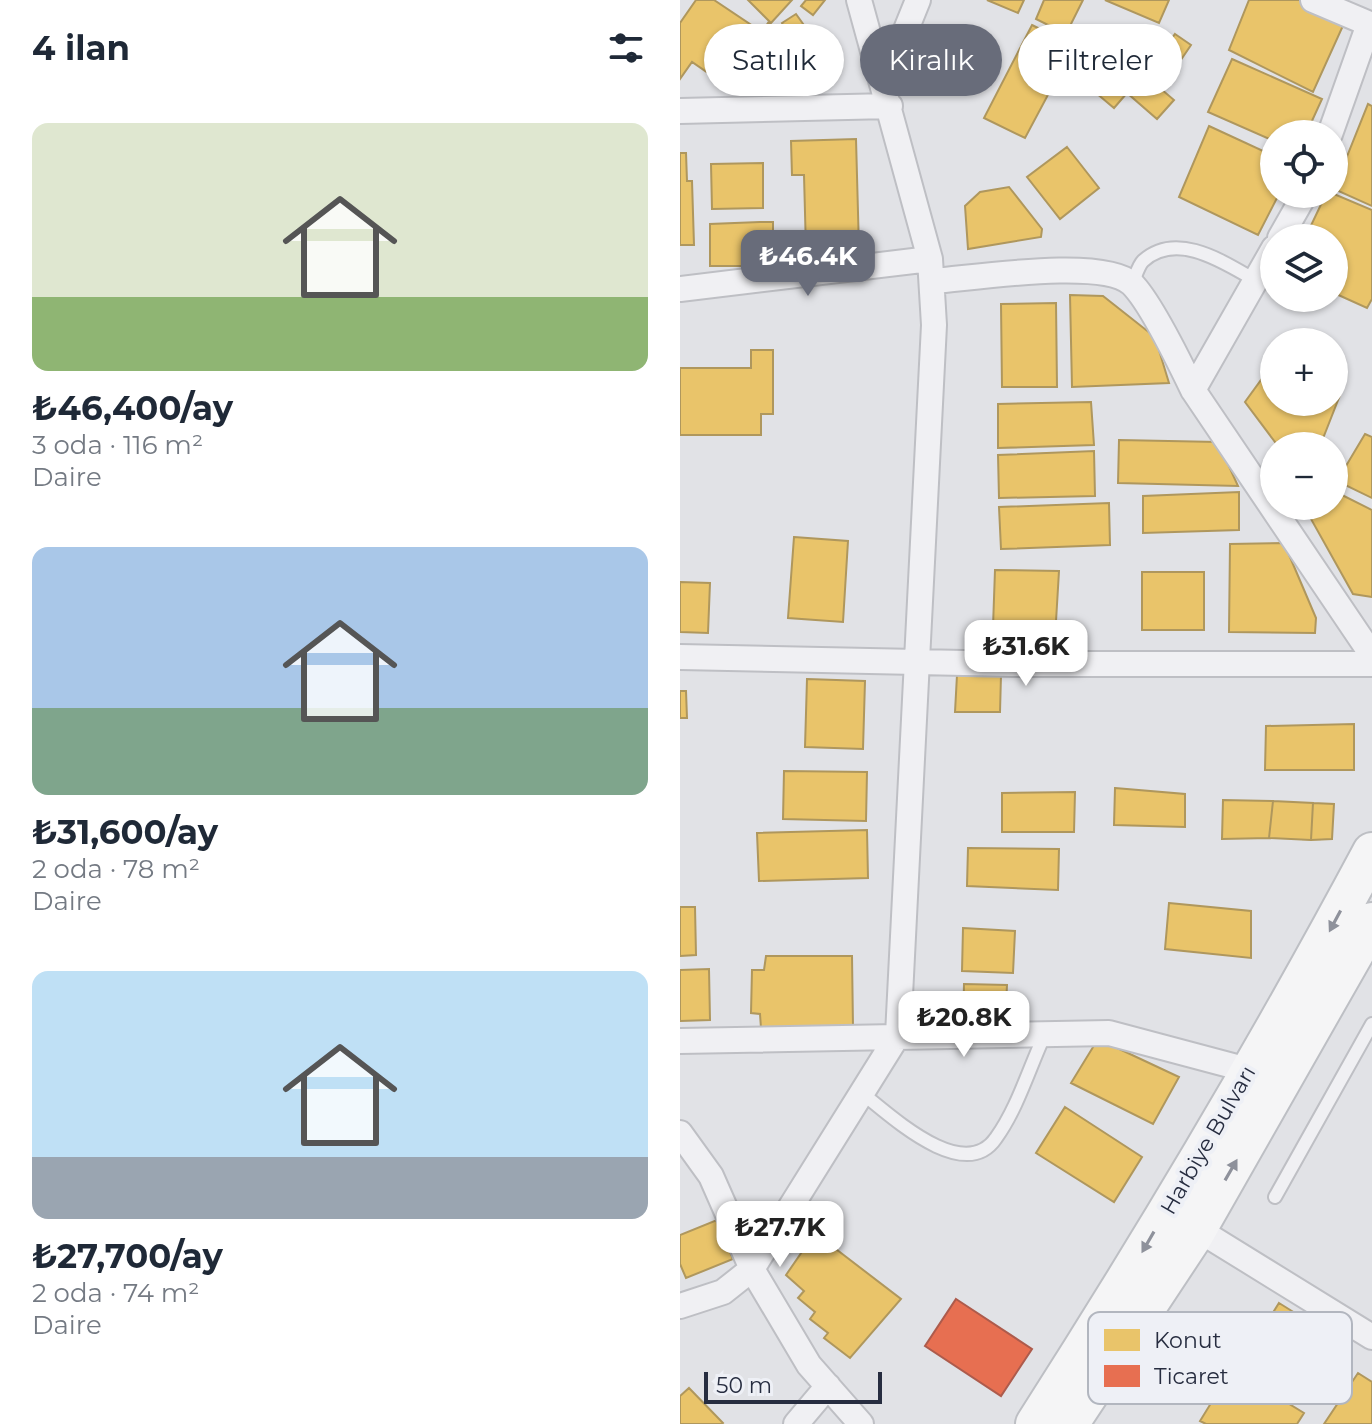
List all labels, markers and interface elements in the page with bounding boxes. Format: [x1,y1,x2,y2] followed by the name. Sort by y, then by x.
[704,24,844,96] chip: Satılık
[860,24,1002,96] chip: Kiralık
[1018,24,1182,96] chip: Filtreler
[604,26,648,70] icon: filters
[32,27,130,69] text: 4 ilan
[1260,120,1348,520] map controls
[1260,120,1348,208] button: locate
[268,175,412,319] icon: home
[1260,224,1348,312] button: layers
[743,230,873,298] pin: ₺46.4K
[759,240,857,272] text: ₺46.4K
[1260,328,1348,416] button: +
[32,387,233,429] text: ₺46,400/ay
[32,429,203,461] text: 3 oda · 116 m²
[1260,432,1348,520] button: −
[32,461,102,493] text: Daire
[268,599,412,743] icon: home
[961,620,1091,688] pin: ₺31.6K
[983,630,1069,662] text: ₺31.6K
[32,811,218,853] text: ₺31,600/ay
[32,853,200,885] text: 2 oda · 78 m²
[32,885,102,917] text: Daire
[1329,910,1343,932] one-way arrow
[899,991,1029,1059] pin: ₺20.8K
[916,1001,1012,1033] text: ₺20.8K
[268,1023,412,1167] icon: home
[1154,1061,1262,1219] street label: Harbiye Bulvarı
[1224,1159,1238,1181] one-way arrow
[715,1201,845,1269] pin: ₺27.7K
[735,1211,825,1243] text: ₺27.7K
[1141,1231,1155,1253] one-way arrow
[32,1235,223,1277] text: ₺27,700/ay
[32,1277,199,1309] text: 2 oda · 74 m²
[32,1309,102,1341] text: Daire
[1088,1312,1352,1404] legend
[1154,1327,1222,1354] text: Konut
[1154,1363,1229,1390] text: Ticaret
[704,1368,882,1404] scale bar
[716,1372,772,1399] text: 50 m

